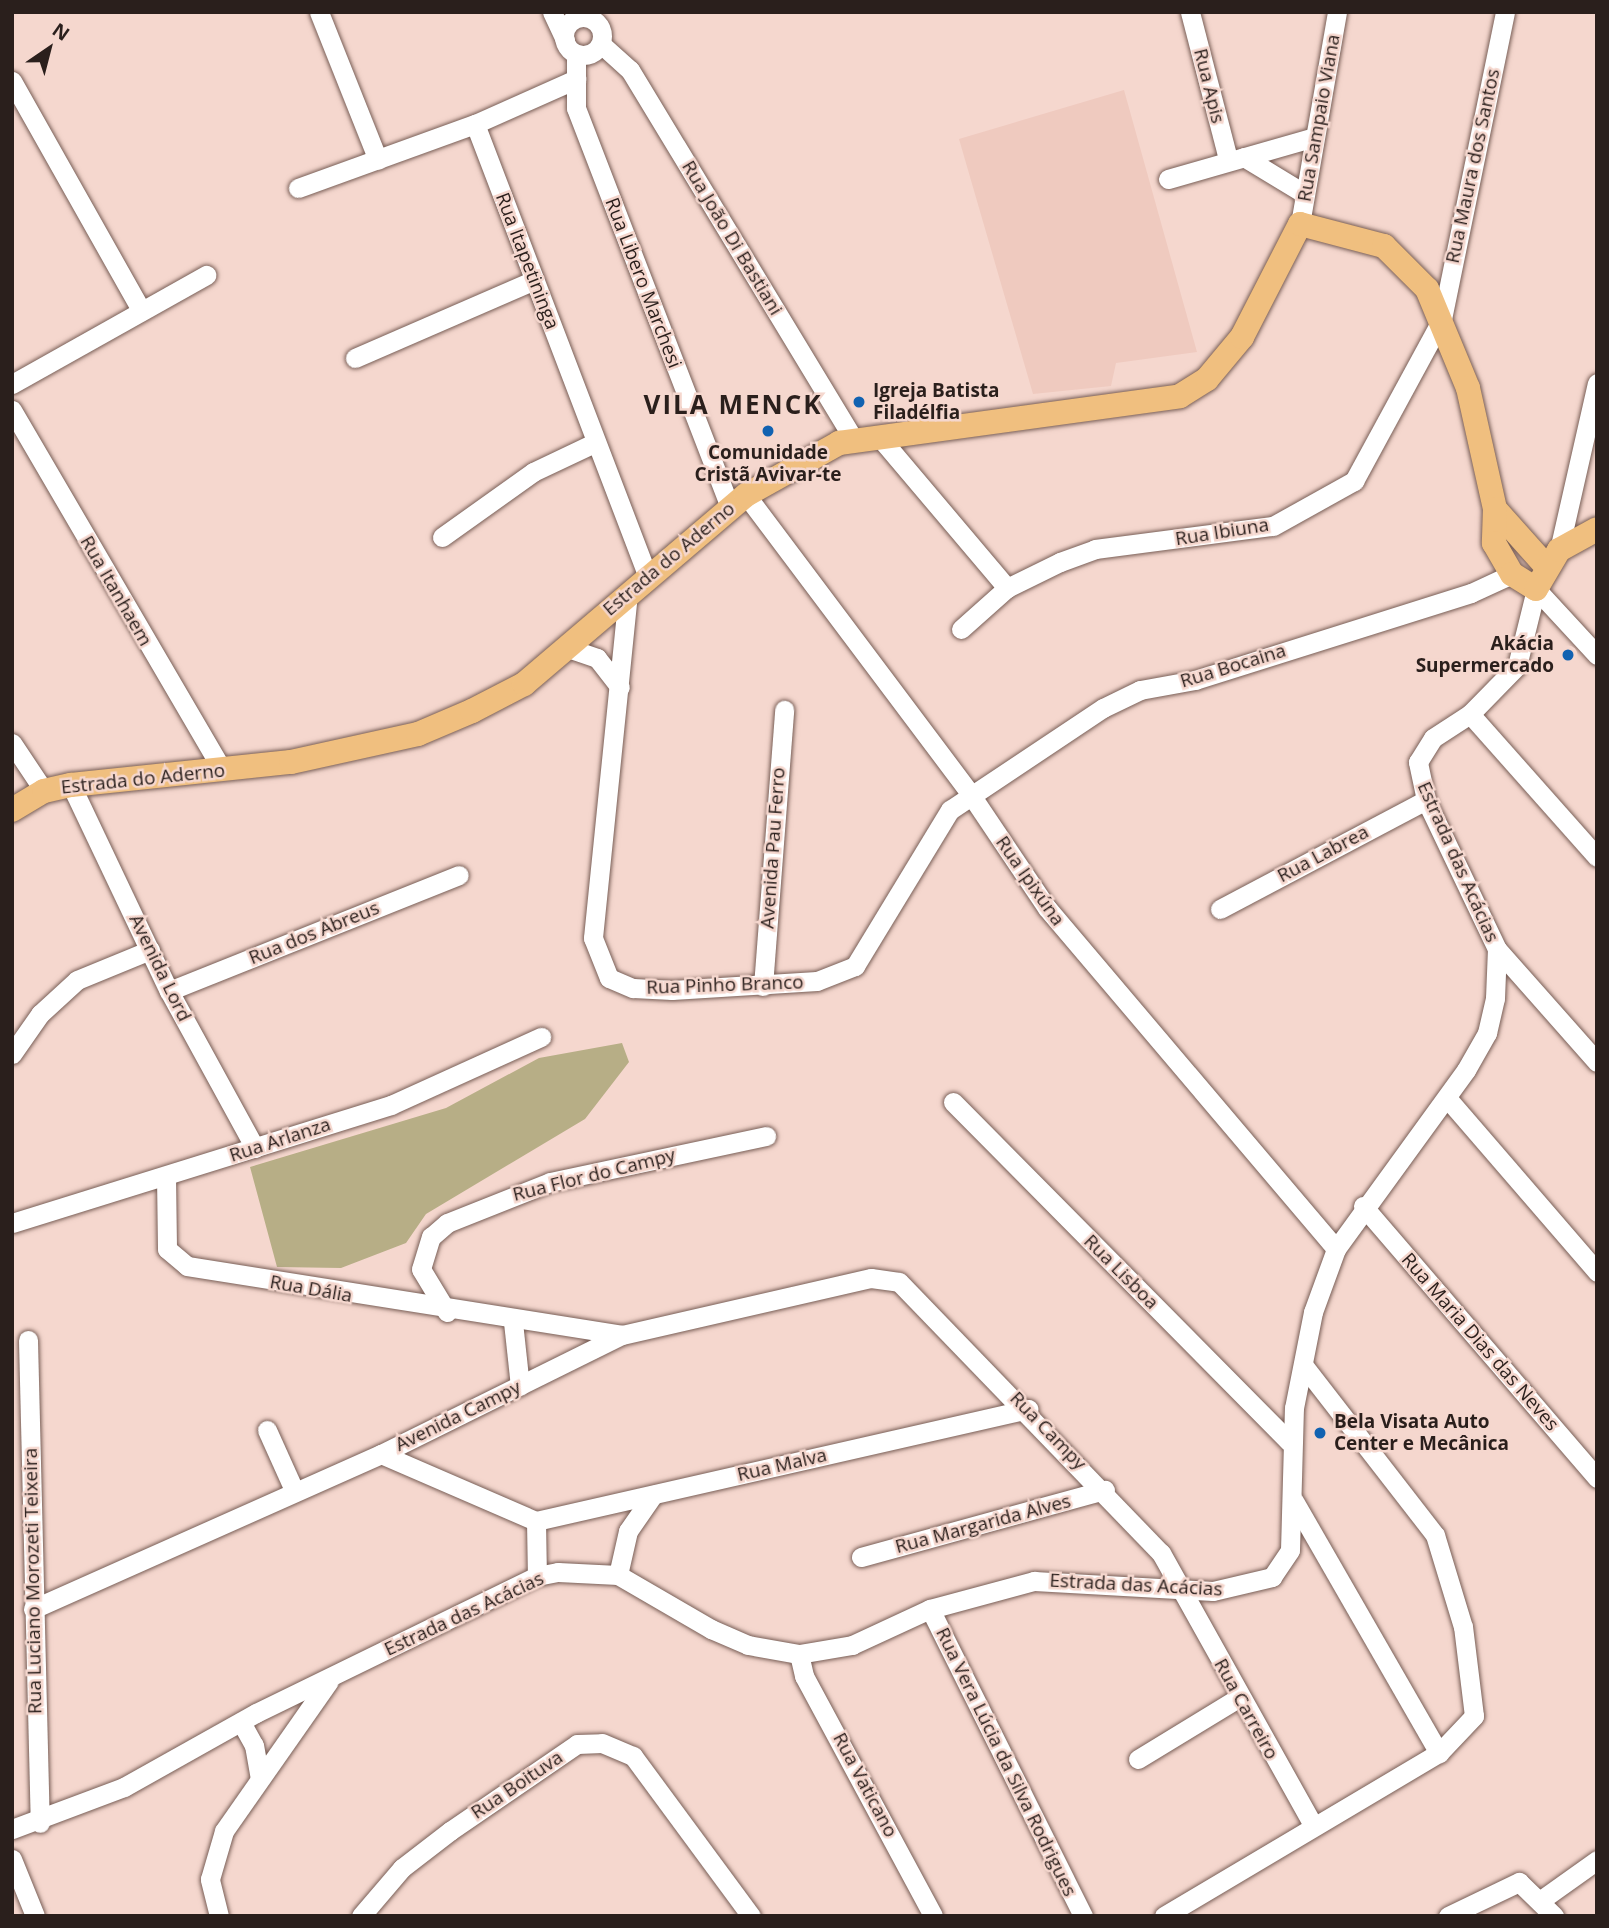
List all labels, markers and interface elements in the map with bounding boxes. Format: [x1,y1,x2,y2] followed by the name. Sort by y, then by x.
[14,14,84,84] north arrow
[47,17,75,47] text: N
[1293,32,1345,204] street label: Rua Sampaio Viana
[1189,46,1229,126] street label: Rua Apis
[1441,67,1505,265] street label: Rua Maura dos Santos
[677,157,787,319] street label: Rua João Di Bastiani
[490,190,564,332] street label: Rua Itapetininga
[600,195,686,371] street label: Rua Libero Marchesi
[873,380,1000,424] place label: Igreja Batista Filadélfia
[645,389,821,421] district label: VILA MENCK
[851,394,867,410] marker: Igreja Batista Filadélfia
[760,423,776,439] marker: Comunidade Cristã Avivar-te
[695,442,841,486] place label: Comunidade Cristã Avivar-te
[598,497,740,621] street label: Estrada do Aderno
[1174,513,1270,551] street label: Rua Ibiuna
[75,532,157,650] street label: Rua Itanhaem
[1416,633,1554,677] place label: Akácia Supermercado
[1177,639,1289,693] street label: Rua Bocaina
[1560,647,1576,663] marker: Akácia Supermercado
[60,759,226,799] street label: Estrada do Aderno
[756,767,790,929] street label: Avenida Pau Ferro
[1412,778,1504,946] street label: Estrada das Acácias
[1274,820,1372,888] street label: Rua Labrea
[991,832,1069,930] street label: Rua Ipixúna
[245,896,383,970] street label: Rua dos Abreus
[124,911,196,1025] street label: Avenida Lord
[646,971,804,999] street label: Rua Pinho Branco
[226,1113,334,1167] street label: Rua Arlanza
[510,1144,678,1206] street label: Rua Flor do Campy
[1079,1230,1163,1314] street label: Rua Lisboa
[1397,1248,1563,1436] street label: Rua Maria Dias das Neves
[268,1271,354,1307] street label: Rua Dália
[391,1376,525,1456] street label: Avenida Campy
[1005,1387,1091,1475] street label: Rua Campy
[1334,1411,1509,1455] place label: Bela Visata Auto Center e Mecânica
[1312,1425,1328,1441] marker: Bela Visata Auto Center e Mecânica
[735,1444,829,1486] street label: Rua Malva
[19,1448,47,1714] street label: Rua Luciano Morozeti Teixeira
[893,1490,1073,1558] street label: Rua Margarida Alves
[381,1567,547,1661] street label: Estrada das Acácias
[1049,1569,1223,1601] street label: Estrada das Acácias
[931,1624,1081,1900] street label: Rua Vera Lúcia da Silva Rodrigues
[1209,1655,1283,1763] street label: Rua Carreiro
[828,1729,902,1841] street label: Rua Vaticano
[467,1746,567,1824] street label: Rua Boituva

